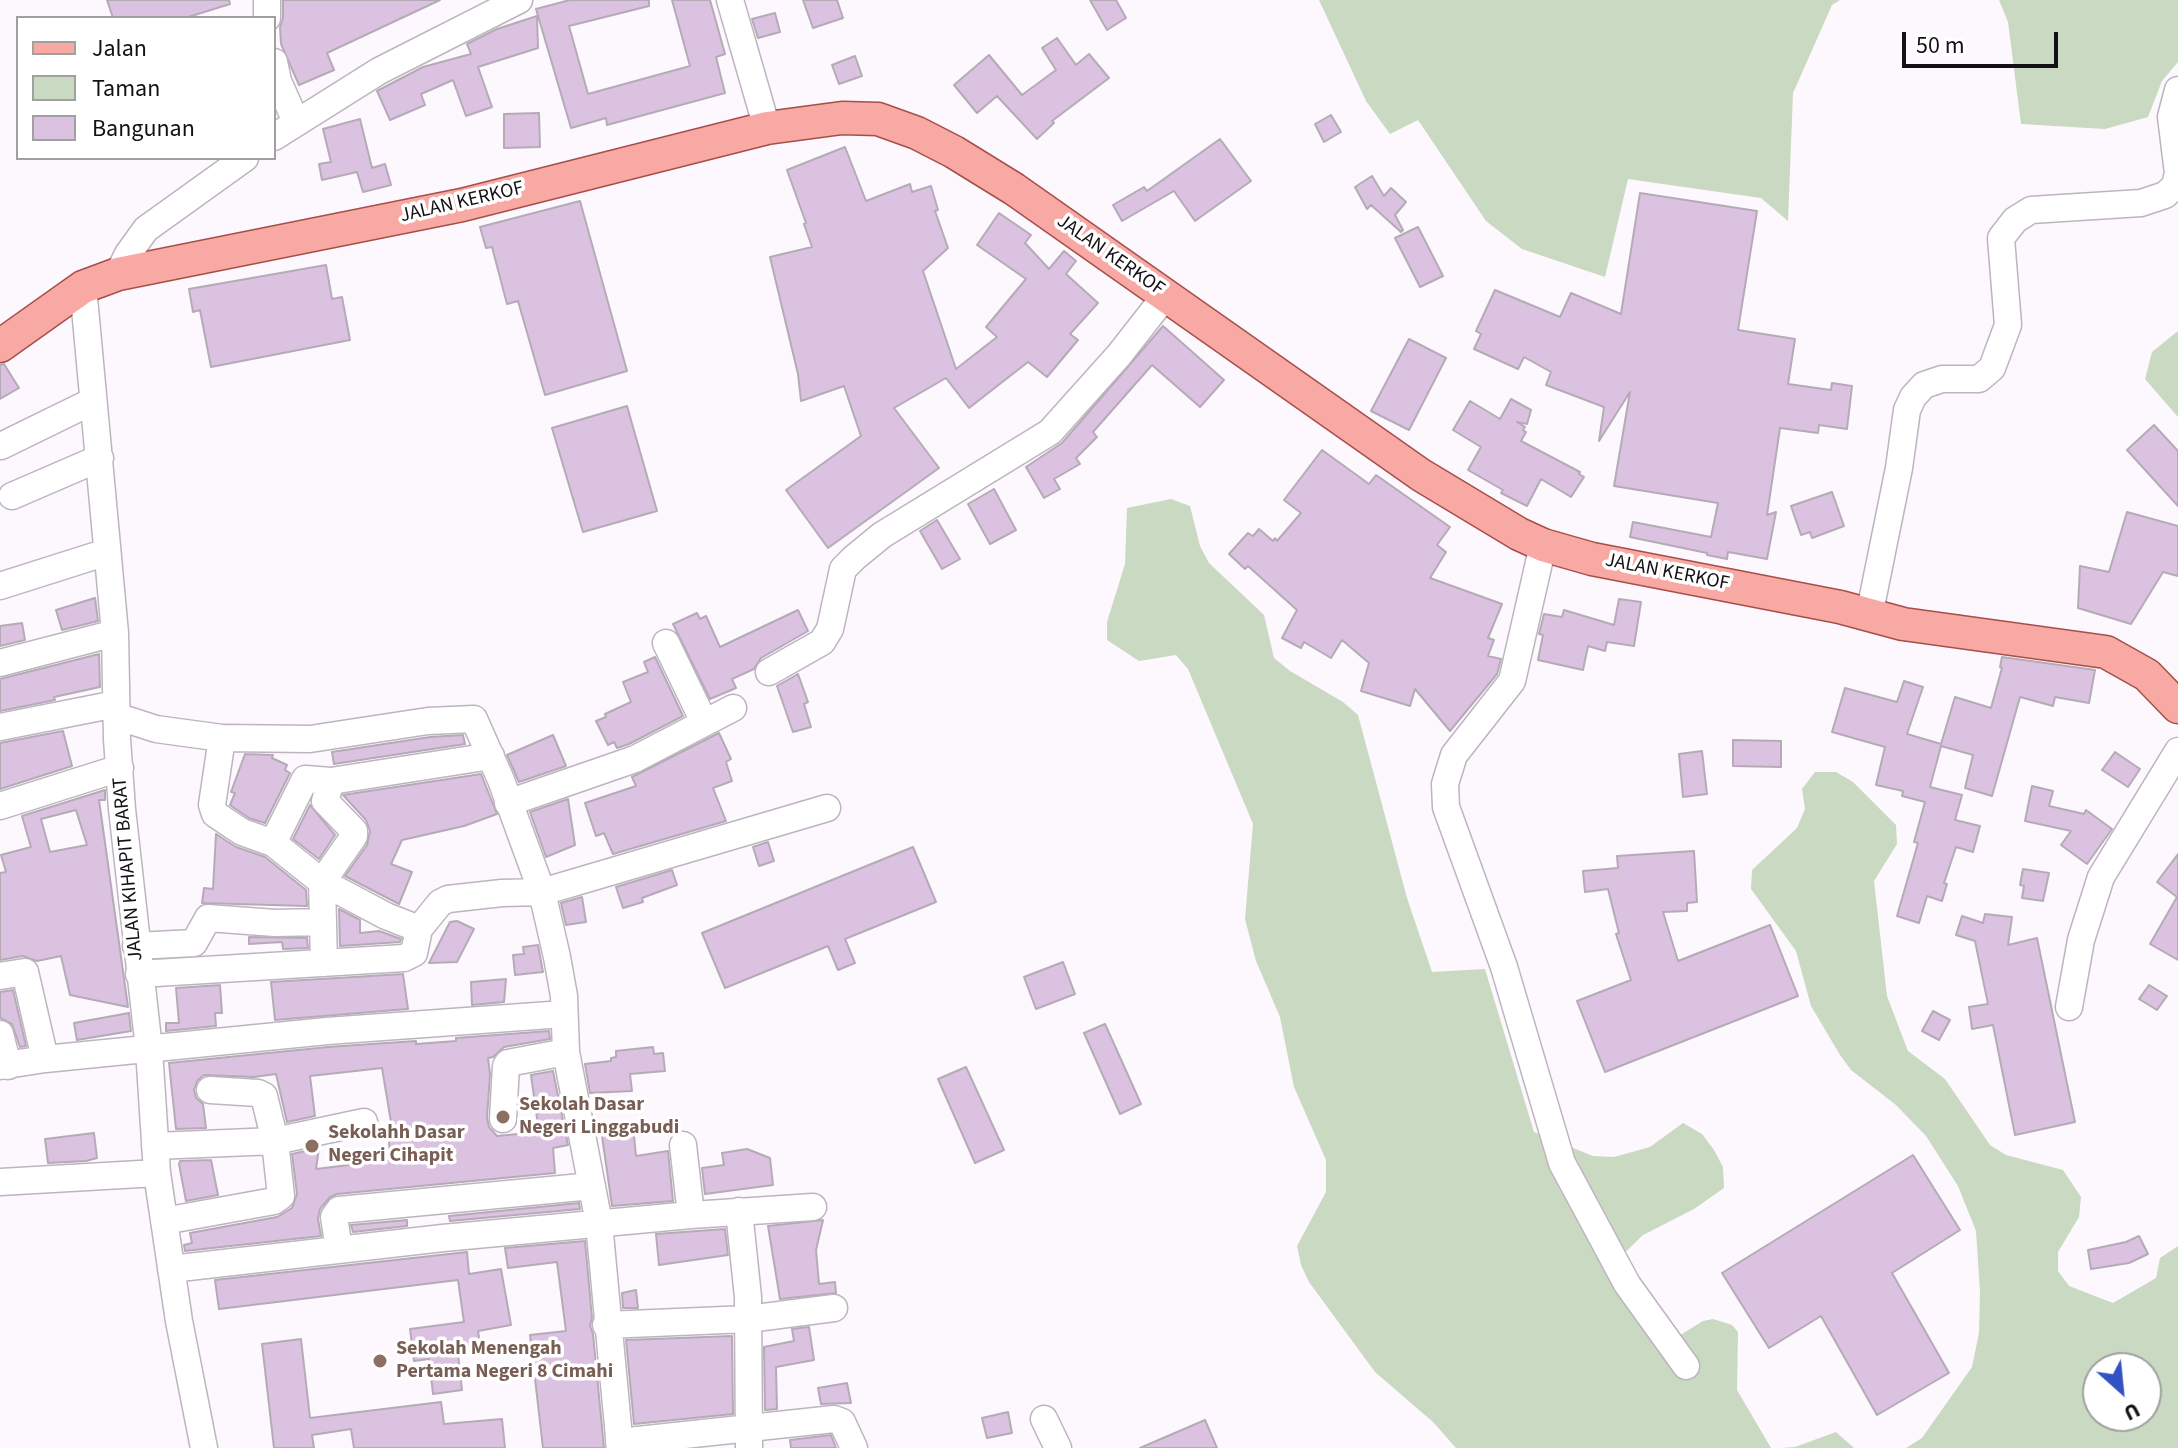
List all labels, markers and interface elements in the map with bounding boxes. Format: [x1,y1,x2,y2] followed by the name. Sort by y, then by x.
[16,16,276,160] legend
[1906,16,2062,66] scale bar
[1916,28,1965,63] text: 50 m
[92,31,147,66] text: Jalan
[92,71,160,106] text: Taman
[92,111,195,146] text: Bangunan
[398,177,526,229] street label: JALAN KERKOF
[1052,210,1168,302] street label: JALAN KERKOF
[1603,549,1731,597] street label: JALAN KERKOF
[109,776,149,962] street label: JALAN KIHAPIT BARAT
[519,1094,679,1141] place label: Sekolah Dasar Negeri Linggabudi
[494,1108,512,1126] marker: Sekolah Dasar Negeri Linggabudi
[328,1122,465,1169] place label: Sekolahh Dasar Negeri Cihapit
[303,1137,321,1155] marker: Sekolahh Dasar Negeri Cihapit
[396,1338,613,1385] place label: Sekolah Menengah Pertama Negeri 8 Cimahi
[371,1352,389,1370] marker: Sekolah Menengah Pertama Negeri 8 Cimahi
[2082,1352,2162,1432] north arrow
[2118,1394,2146,1429] text: U

